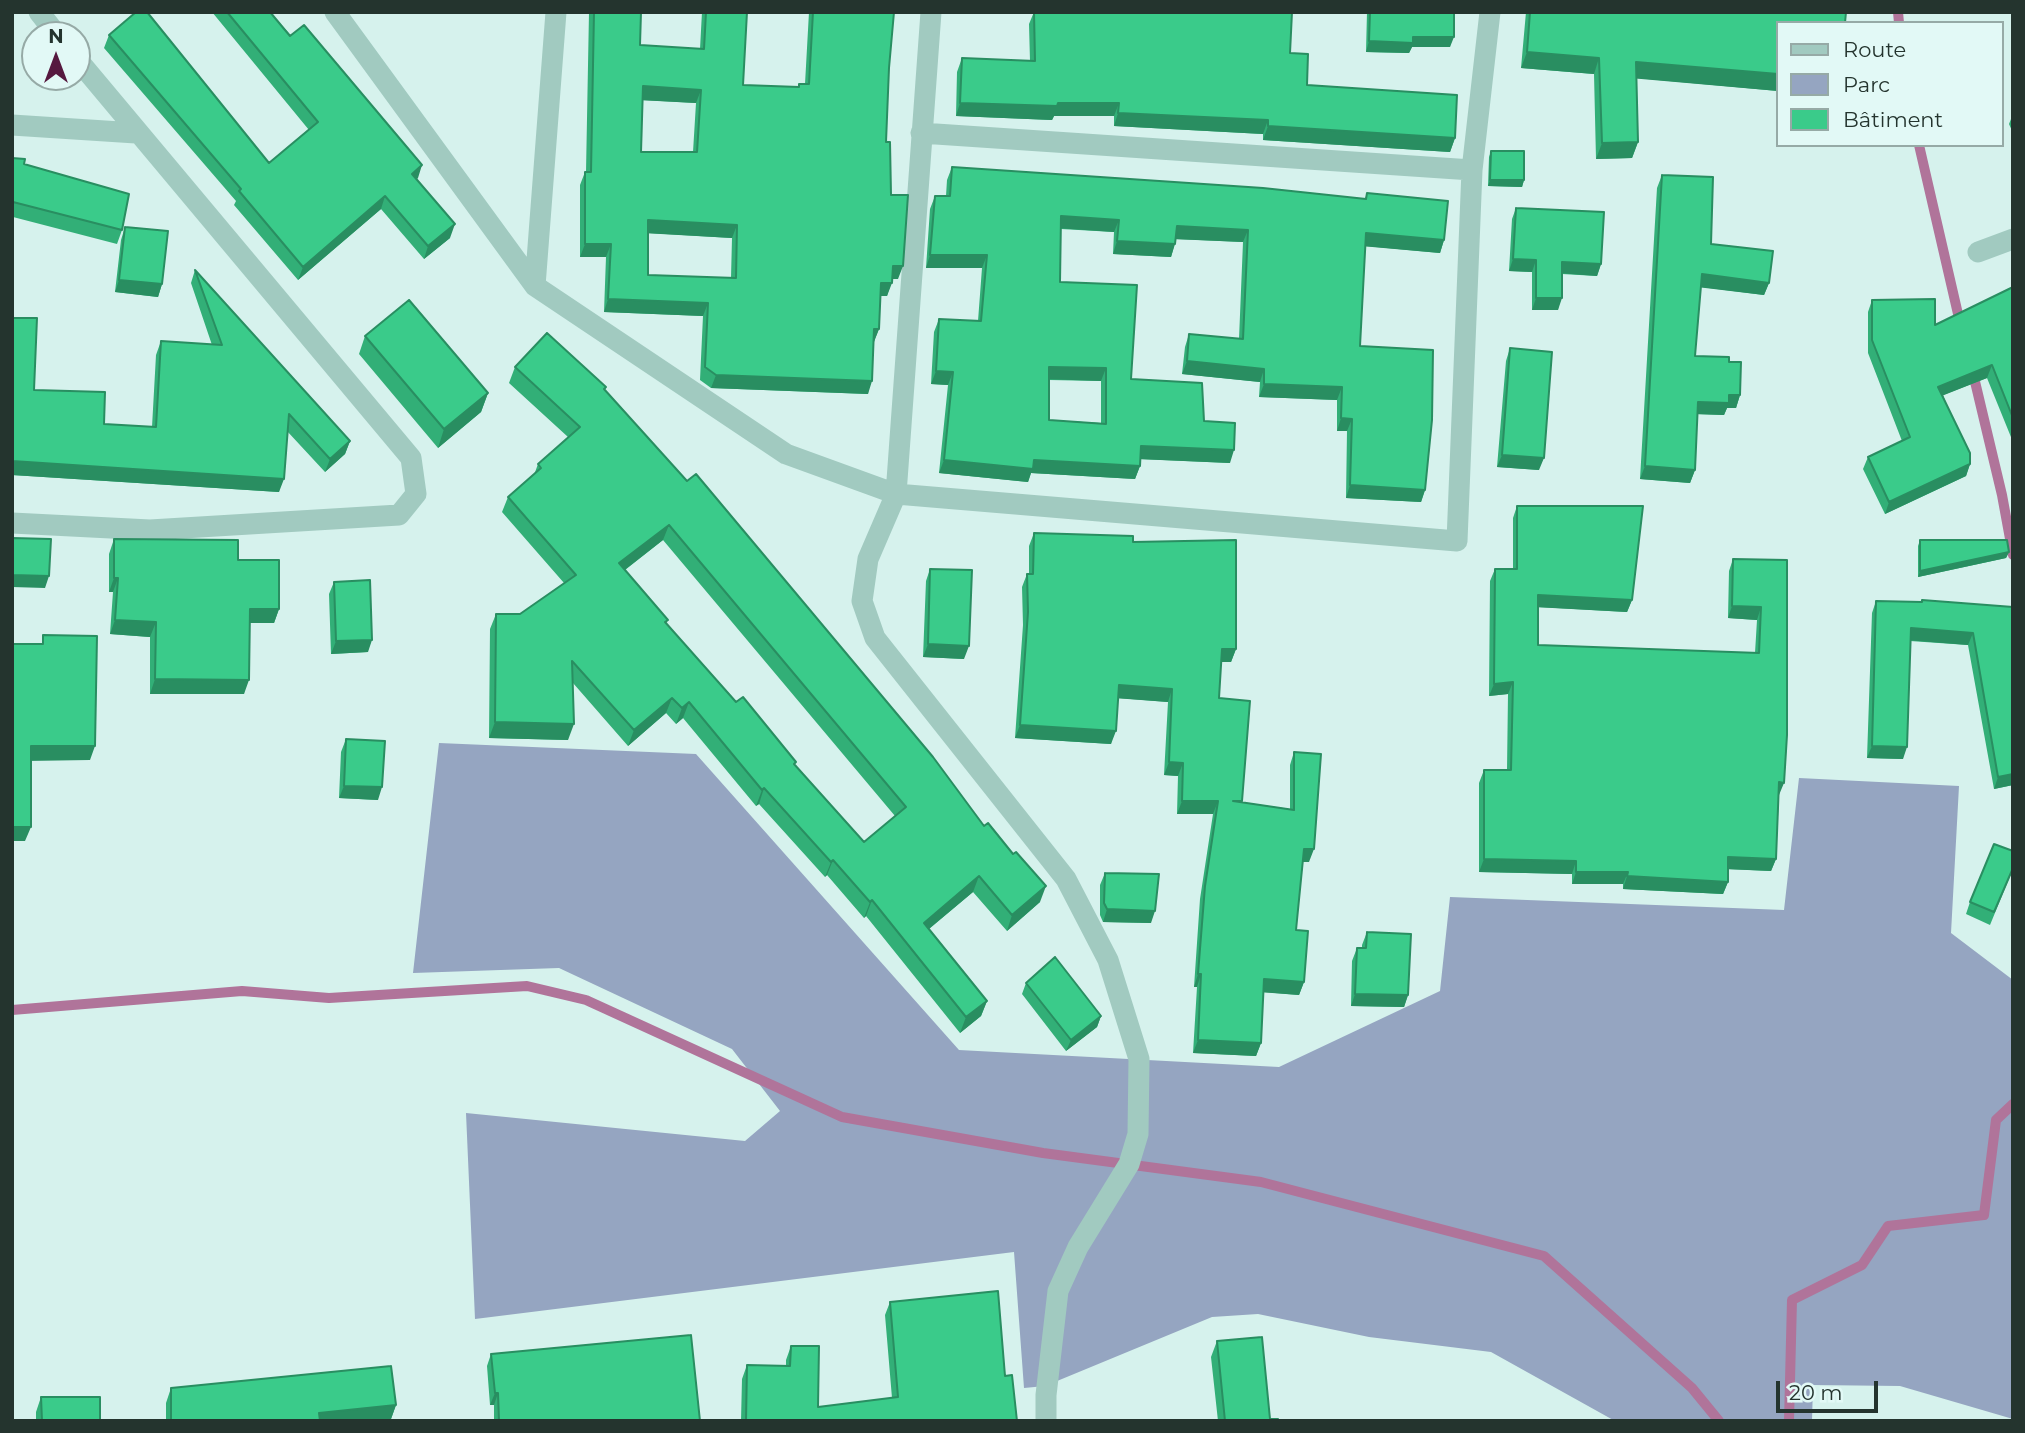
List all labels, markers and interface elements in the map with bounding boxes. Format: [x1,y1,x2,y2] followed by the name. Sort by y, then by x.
[21,21,91,91] north arrow
[1776,21,2004,147] legend
[48,25,64,48] text: N
[1843,37,1906,62] text: Route
[1843,72,1890,97] text: Parc
[1843,107,1943,132] text: Bâtiment
[1780,1366,1882,1410] scale bar
[1789,1380,1843,1405] text: 20 m

